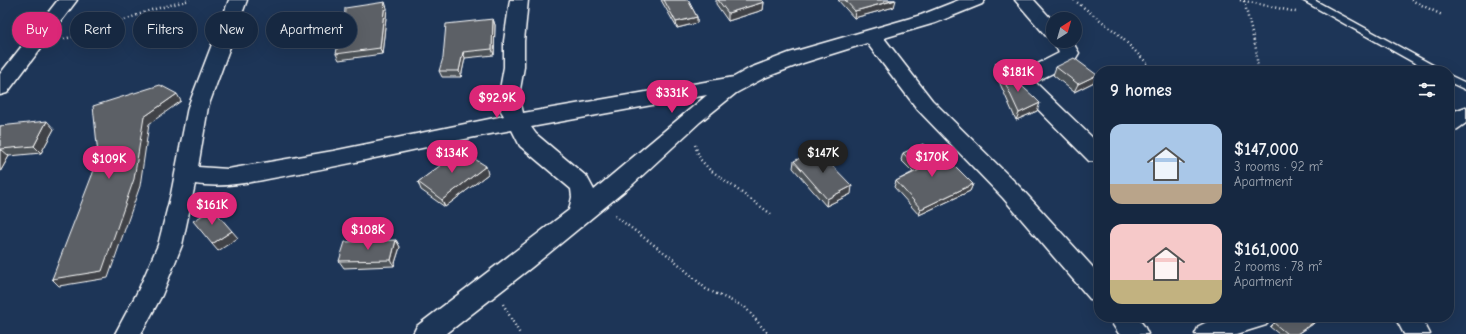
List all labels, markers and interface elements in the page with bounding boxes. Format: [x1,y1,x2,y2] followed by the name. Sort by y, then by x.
[12,12,62,48] chip: Buy
[70,12,125,48] chip: Rent
[133,12,197,48] chip: Filters
[205,12,258,48] chip: New
[266,12,357,48] chip: Apartment
[1046,12,1082,48] north arrow
[1046,12,1082,48] map controls
[990,59,1046,93] pin: $181K
[1002,64,1034,79] text: $181K
[1416,79,1438,101] icon: filters
[644,80,700,114] pin: $331K
[1110,81,1172,100] text: 9 homes
[464,85,530,119] pin: $92.9K
[655,85,689,100] text: $331K
[478,90,516,105] text: $92.9K
[424,140,480,174] pin: $134K
[795,140,851,174] pin: $147K
[1142,140,1190,188] icon: home
[1234,140,1299,159] text: $147,000
[904,144,960,178] pin: $170K
[436,145,468,160] text: $134K
[807,145,839,160] text: $147K
[81,146,137,180] pin: $109K
[915,149,949,164] text: $170K
[92,151,126,166] text: $109K
[1234,159,1323,174] text: 3 rooms · 92 m²
[1234,174,1292,189] text: Apartment
[184,192,240,226] pin: $161K
[196,197,228,212] text: $161K
[340,217,396,251] pin: $108K
[351,222,385,237] text: $108K
[1142,240,1190,288] icon: home
[1234,240,1299,259] text: $161,000
[1234,259,1322,274] text: 2 rooms · 78 m²
[1234,274,1292,289] text: Apartment

